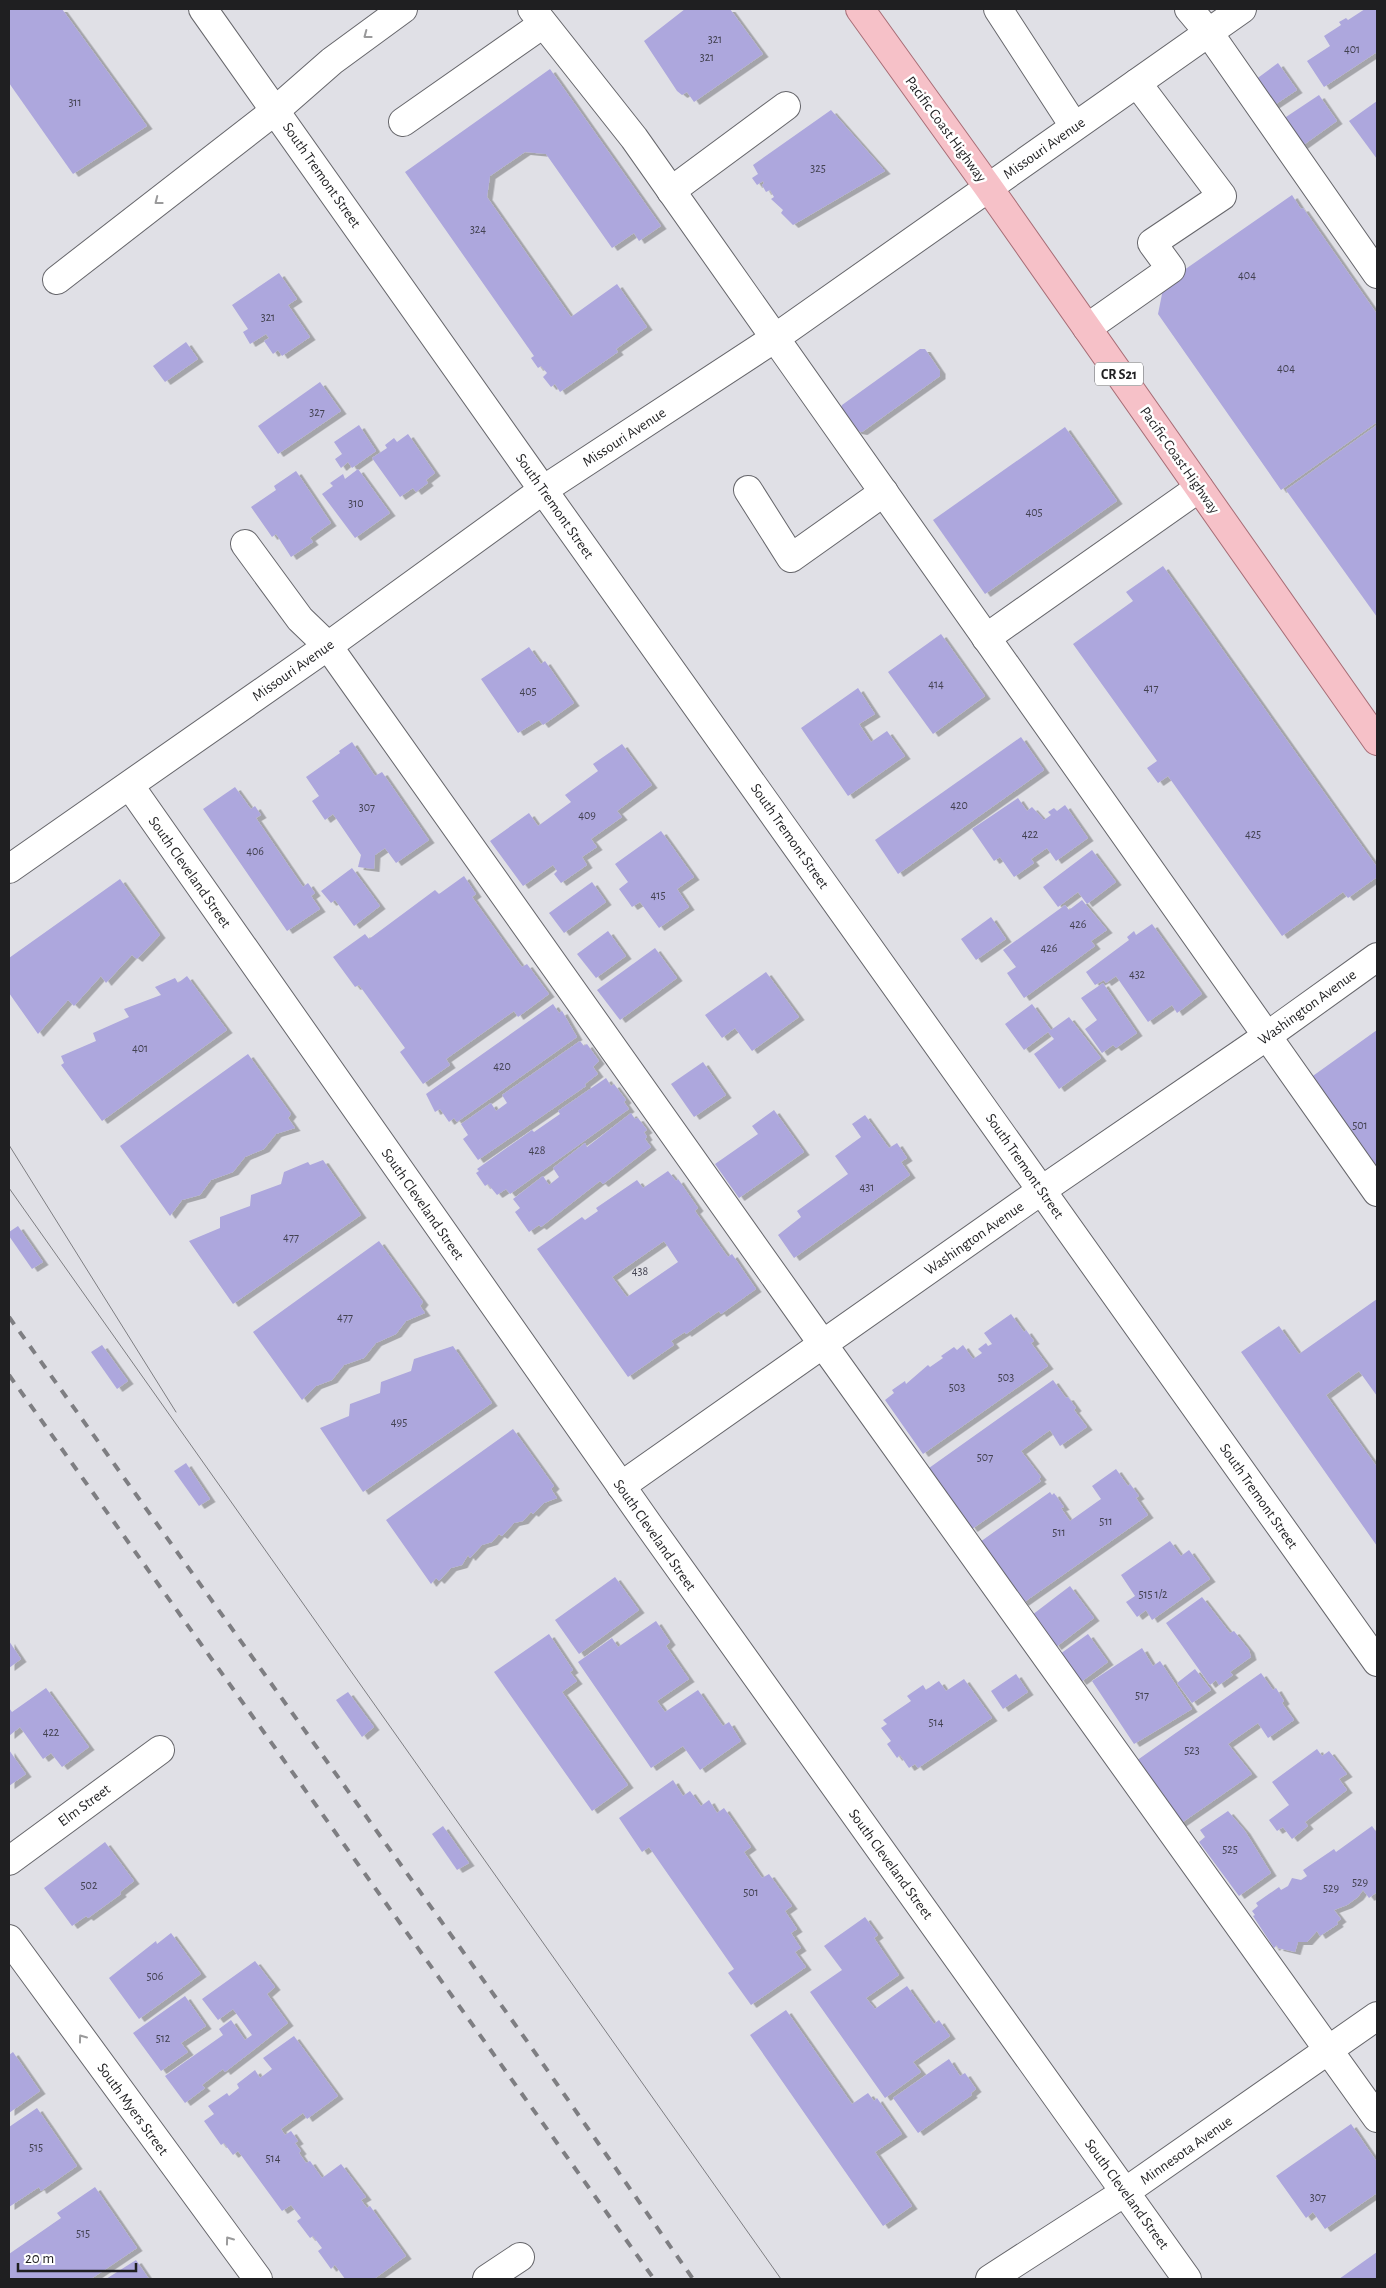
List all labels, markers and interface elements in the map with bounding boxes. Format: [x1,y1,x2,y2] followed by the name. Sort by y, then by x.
[363,29,373,38] one-way arrow
[708,33,722,45] house number: 321
[1344,43,1360,55] house number: 401
[700,51,714,63] house number: 321
[902,74,989,185] street label: Pacific Coast Highway
[68,96,82,108] house number: 311
[1001,115,1088,182] street label: Missouri Avenue
[280,120,364,231] street label: South Tremont Street
[810,162,826,174] house number: 325
[155,195,164,204] one-way arrow
[470,223,486,235] house number: 324
[1238,269,1256,281] house number: 404
[261,311,275,323] house number: 321
[1095,362,1143,386] road number: CR S21
[1277,362,1295,374] house number: 404
[1137,404,1222,517] street label: Pacific Coast Highway
[580,405,669,470] street label: Missouri Avenue
[309,406,325,418] house number: 327
[513,451,597,562] street label: South Tremont Street
[348,497,364,509] house number: 310
[1025,506,1043,518] house number: 405
[250,637,337,704] street label: Missouri Avenue
[928,678,944,690] house number: 414
[1144,682,1158,694] house number: 417
[519,685,537,697] house number: 405
[748,781,832,892] street label: South Tremont Street
[950,799,968,811] house number: 420
[359,801,375,813] house number: 307
[578,809,596,821] house number: 409
[146,814,234,931] street label: South Cleveland Street
[1022,828,1039,840] house number: 422
[1245,828,1261,840] house number: 425
[246,845,264,857] house number: 406
[651,889,665,901] house number: 415
[1070,918,1087,930] house number: 426
[1041,942,1058,954] house number: 426
[1255,967,1359,1048] street label: Washington Avenue
[1129,968,1146,980] house number: 432
[132,1042,148,1054] house number: 401
[493,1060,511,1072] house number: 420
[983,1111,1067,1222] street label: South Tremont Street
[1352,1119,1368,1131] house number: 501
[529,1144,546,1156] house number: 428
[379,1146,467,1263] street label: South Cleveland Street
[860,1181,874,1193] house number: 431
[922,1199,1027,1278] street label: Washington Avenue
[283,1231,299,1243] house number: 477
[632,1265,649,1277] house number: 438
[337,1311,353,1323] house number: 477
[998,1371,1014,1383] house number: 503
[949,1381,965,1393] house number: 503
[391,1416,407,1428] house number: 495
[1217,1441,1301,1552] street label: South Tremont Street
[977,1451,993,1463] house number: 507
[611,1477,699,1594] street label: South Cleveland Street
[1099,1515,1113,1527] house number: 511
[1052,1526,1066,1538] house number: 511
[1138,1588,1168,1600] house number: 515 1/2
[1135,1689,1149,1701] house number: 517
[929,1716,944,1728] house number: 514
[43,1726,60,1738] house number: 422
[1184,1744,1200,1756] house number: 523
[55,1781,113,1829] street label: Elm Street
[846,1806,936,1922] street label: South Cleveland Street
[1222,1843,1238,1855] house number: 525
[1352,1876,1368,1888] house number: 529
[81,1879,98,1891] house number: 502
[1323,1882,1339,1894] house number: 529
[743,1886,759,1898] house number: 501
[147,1970,164,1982] house number: 506
[156,2032,171,2044] house number: 512
[79,2035,87,2044] one-way arrow
[94,2061,171,2158] street label: South Myers Street
[1138,2113,1235,2188] street label: Minnesota Avenue
[1082,2136,1172,2252] street label: South Cleveland Street
[29,2141,43,2153] house number: 515
[266,2152,281,2164] house number: 514
[1310,2191,1326,2203] house number: 307
[76,2227,90,2239] house number: 515
[226,2236,235,2246] one-way arrow
[18,2240,135,2272] scale bar
[25,2251,54,2266] text: 20 m

